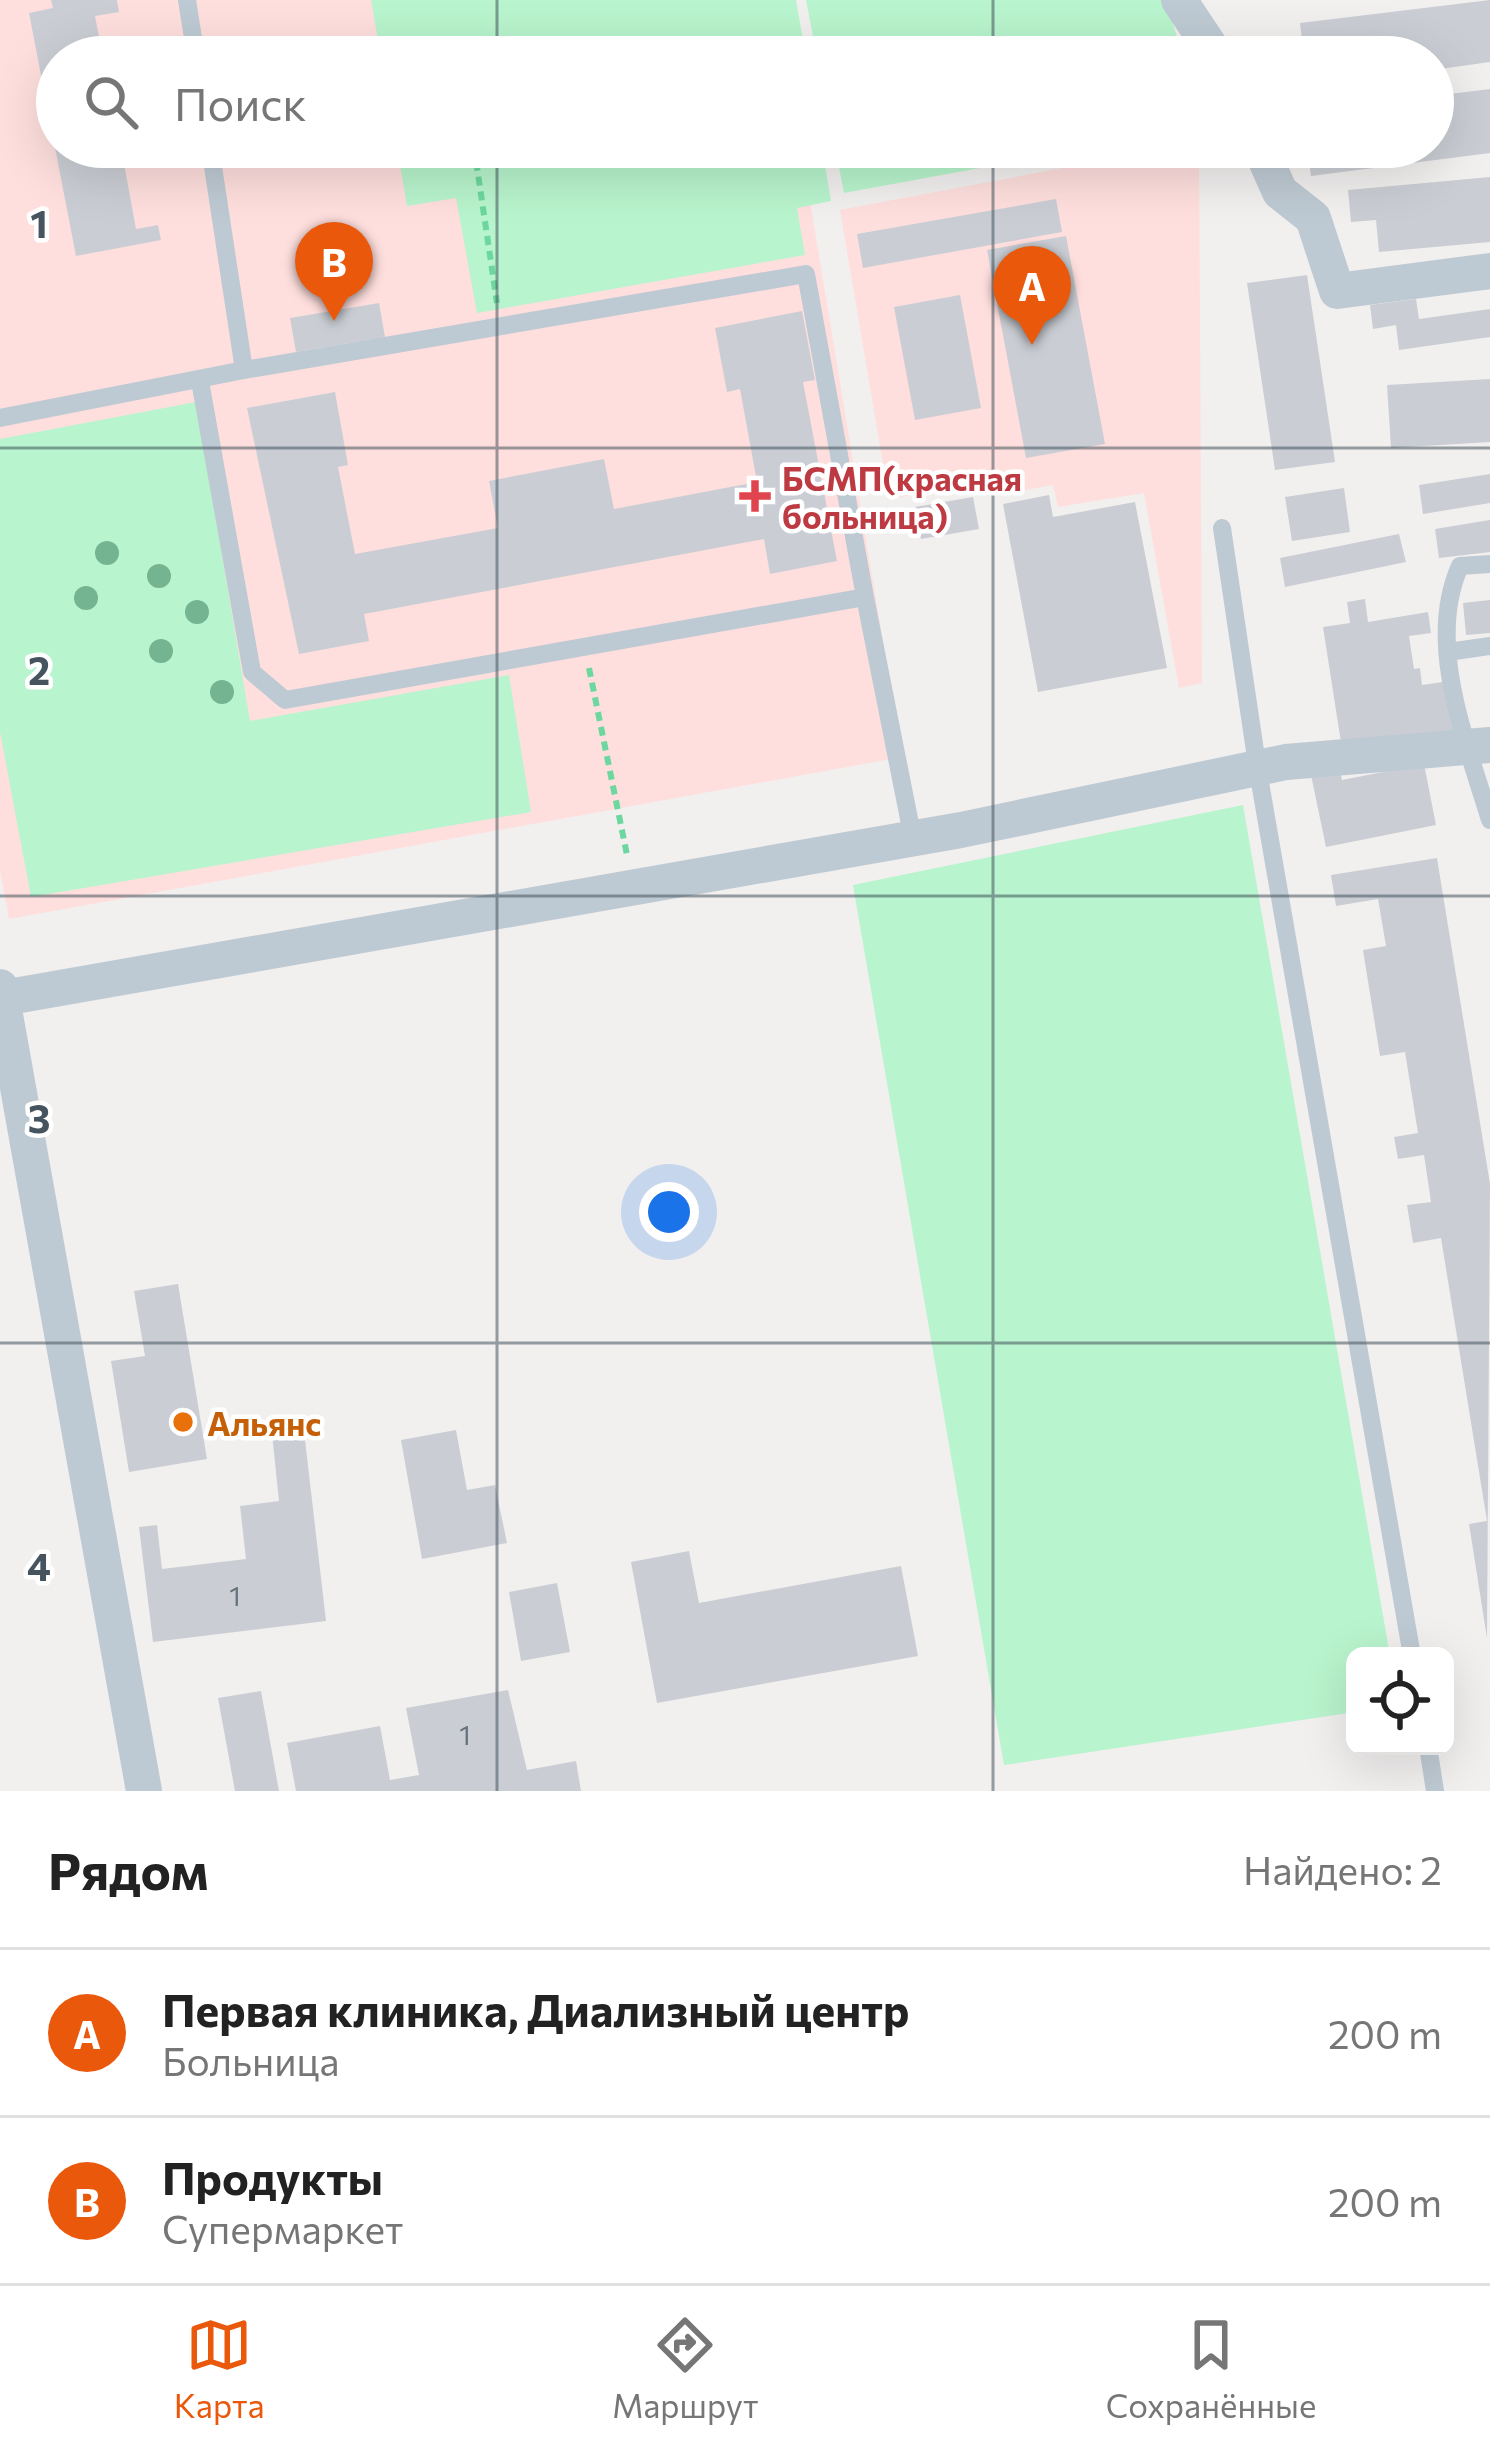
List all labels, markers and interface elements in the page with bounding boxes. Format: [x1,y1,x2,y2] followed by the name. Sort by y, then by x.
[36,36,1454,168] search box
[78,69,144,135] icon: search
[174,75,307,130] text: Поиск
[30,198,48,246] text: 1
[295,222,373,321] pin: B
[993,246,1071,345] pin: A
[782,457,1022,536] place label: БСМП(красная больница)
[739,480,771,512] marker: БСМП(красная больница)
[28,645,50,693] text: 2
[28,1093,50,1141] text: 3
[639,1182,699,1242] your location
[207,1402,321,1443] place label: Альянс
[170,1409,196,1435] marker: Альянс
[27,1541,51,1589] text: 4
[229,1579,241,1612] house number: 1
[1346,1647,1454,1755] map controls
[1346,1647,1454,1755] button: locate
[459,1718,471,1751] house number: 1
[48,1838,209,1901] text: Рядом
[1243,1845,1442,1893] text: Найдено: 2
[162,1981,910,2036] text: Первая клиника, Диализный центр
[73,2009,101,2057] text: A
[1328,2009,1442,2057] text: 200 m
[162,2036,340,2084] text: Больница
[162,2149,383,2204] text: Продукты
[74,2177,100,2225] text: B
[1328,2177,1442,2225] text: 200 m
[162,2204,403,2252] text: Супермаркет
[174,2312,265,2425] tab: Карта
[612,2312,758,2425] tab: Маршрут
[1106,2312,1316,2425] tab: Сохранённые

